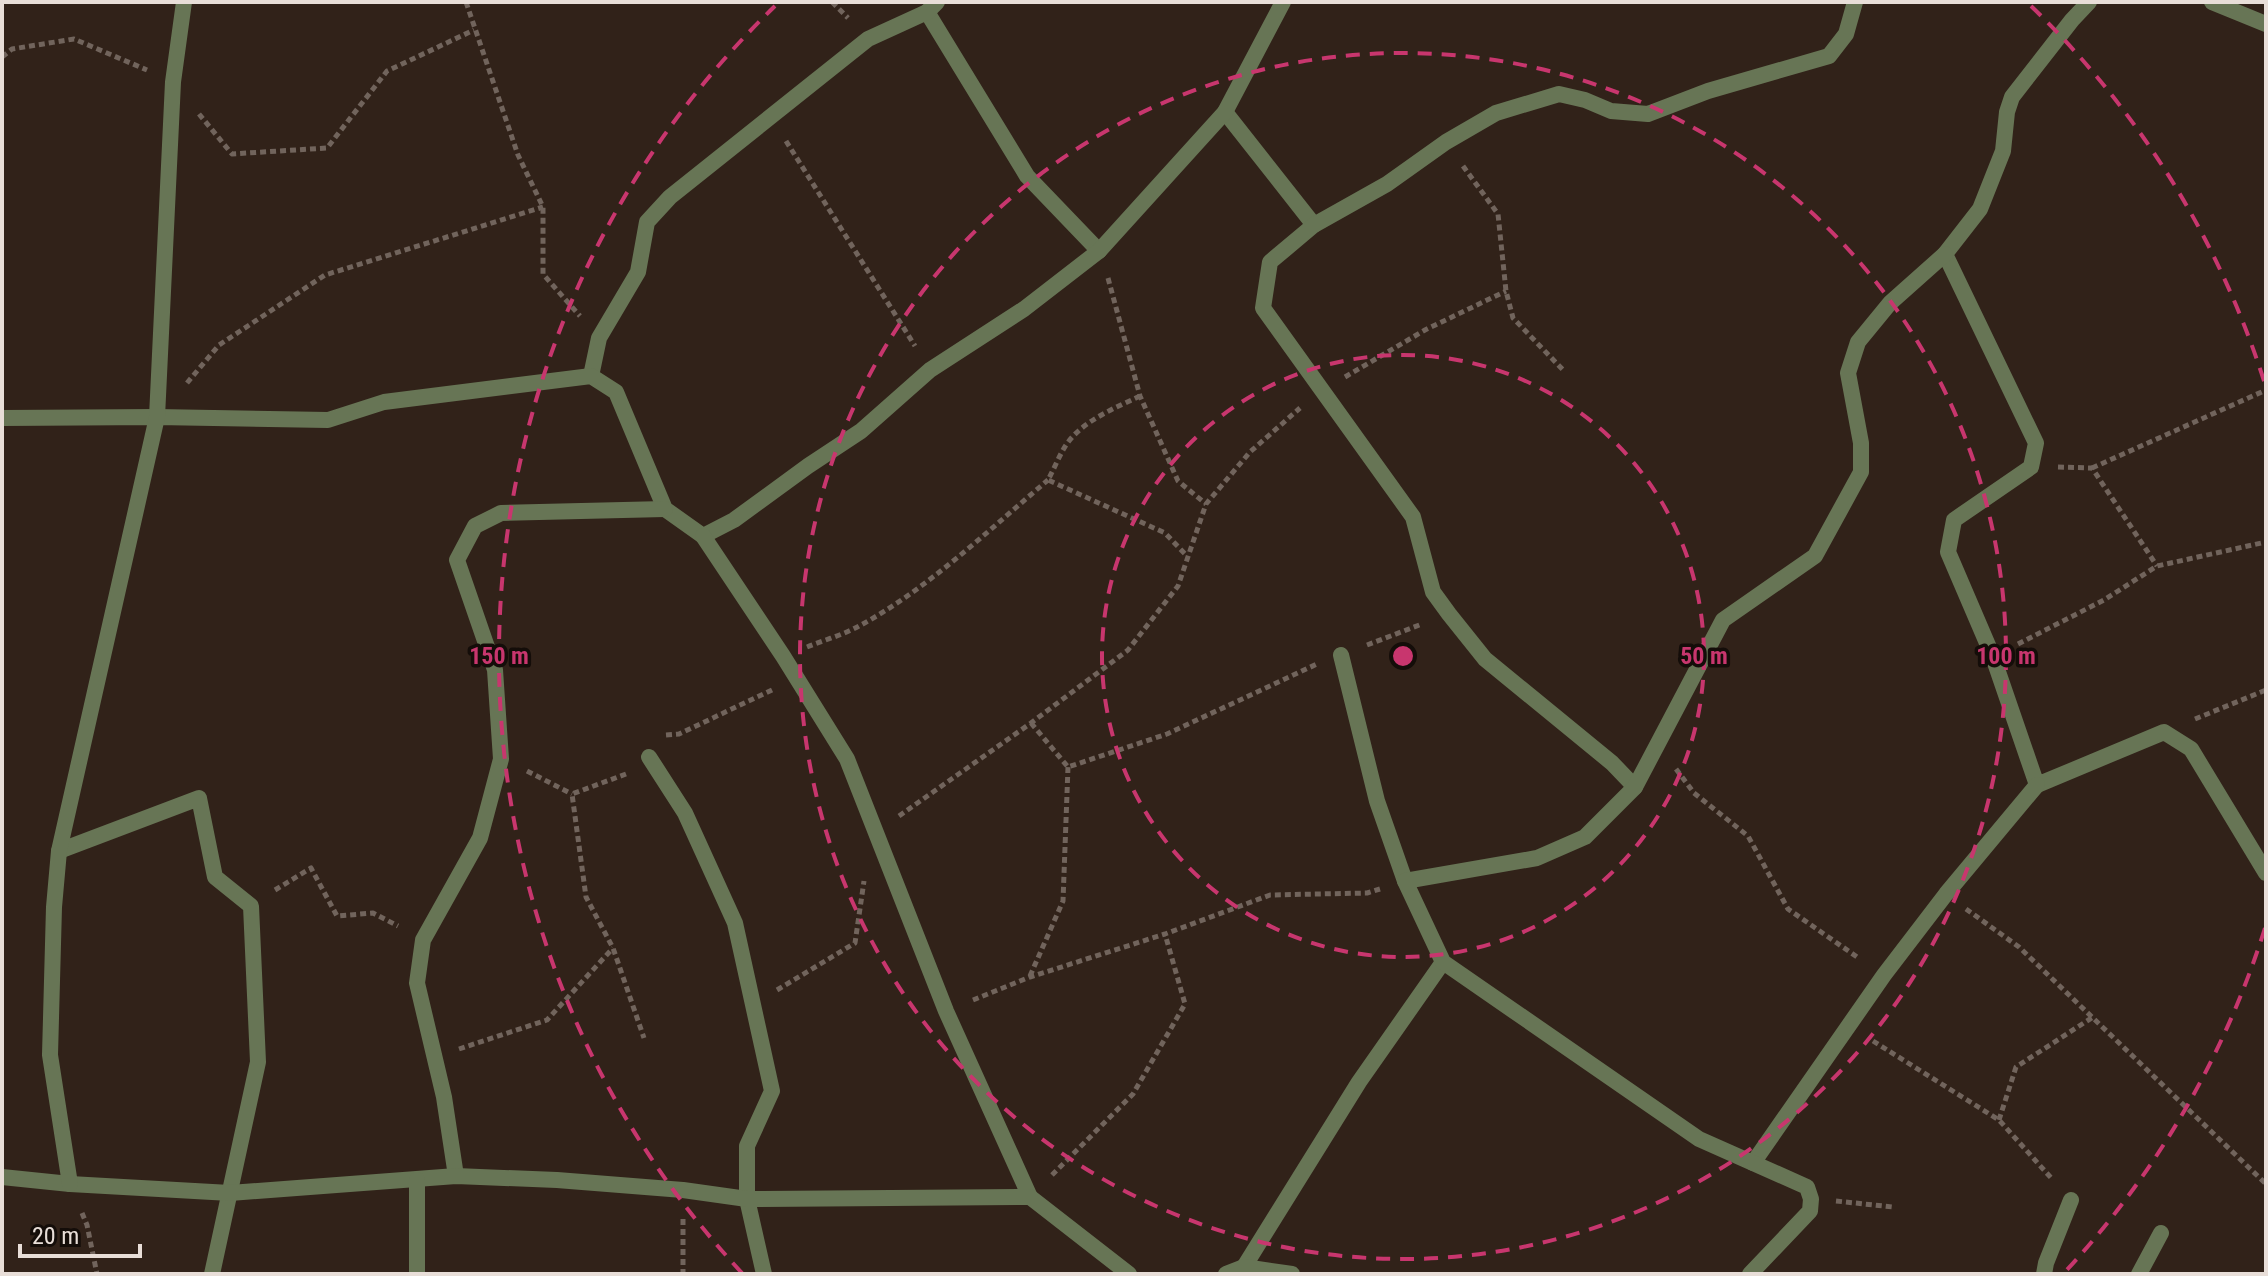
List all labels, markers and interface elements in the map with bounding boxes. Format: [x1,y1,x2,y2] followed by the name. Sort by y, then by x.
[469,642,529,670] text: 150 m
[1389,642,1417,670] centre of rings
[1680,642,1728,670] text: 50 m
[1976,642,2036,670] text: 100 m
[20,1208,140,1258] scale bar
[32,1222,79,1250] text: 20 m

